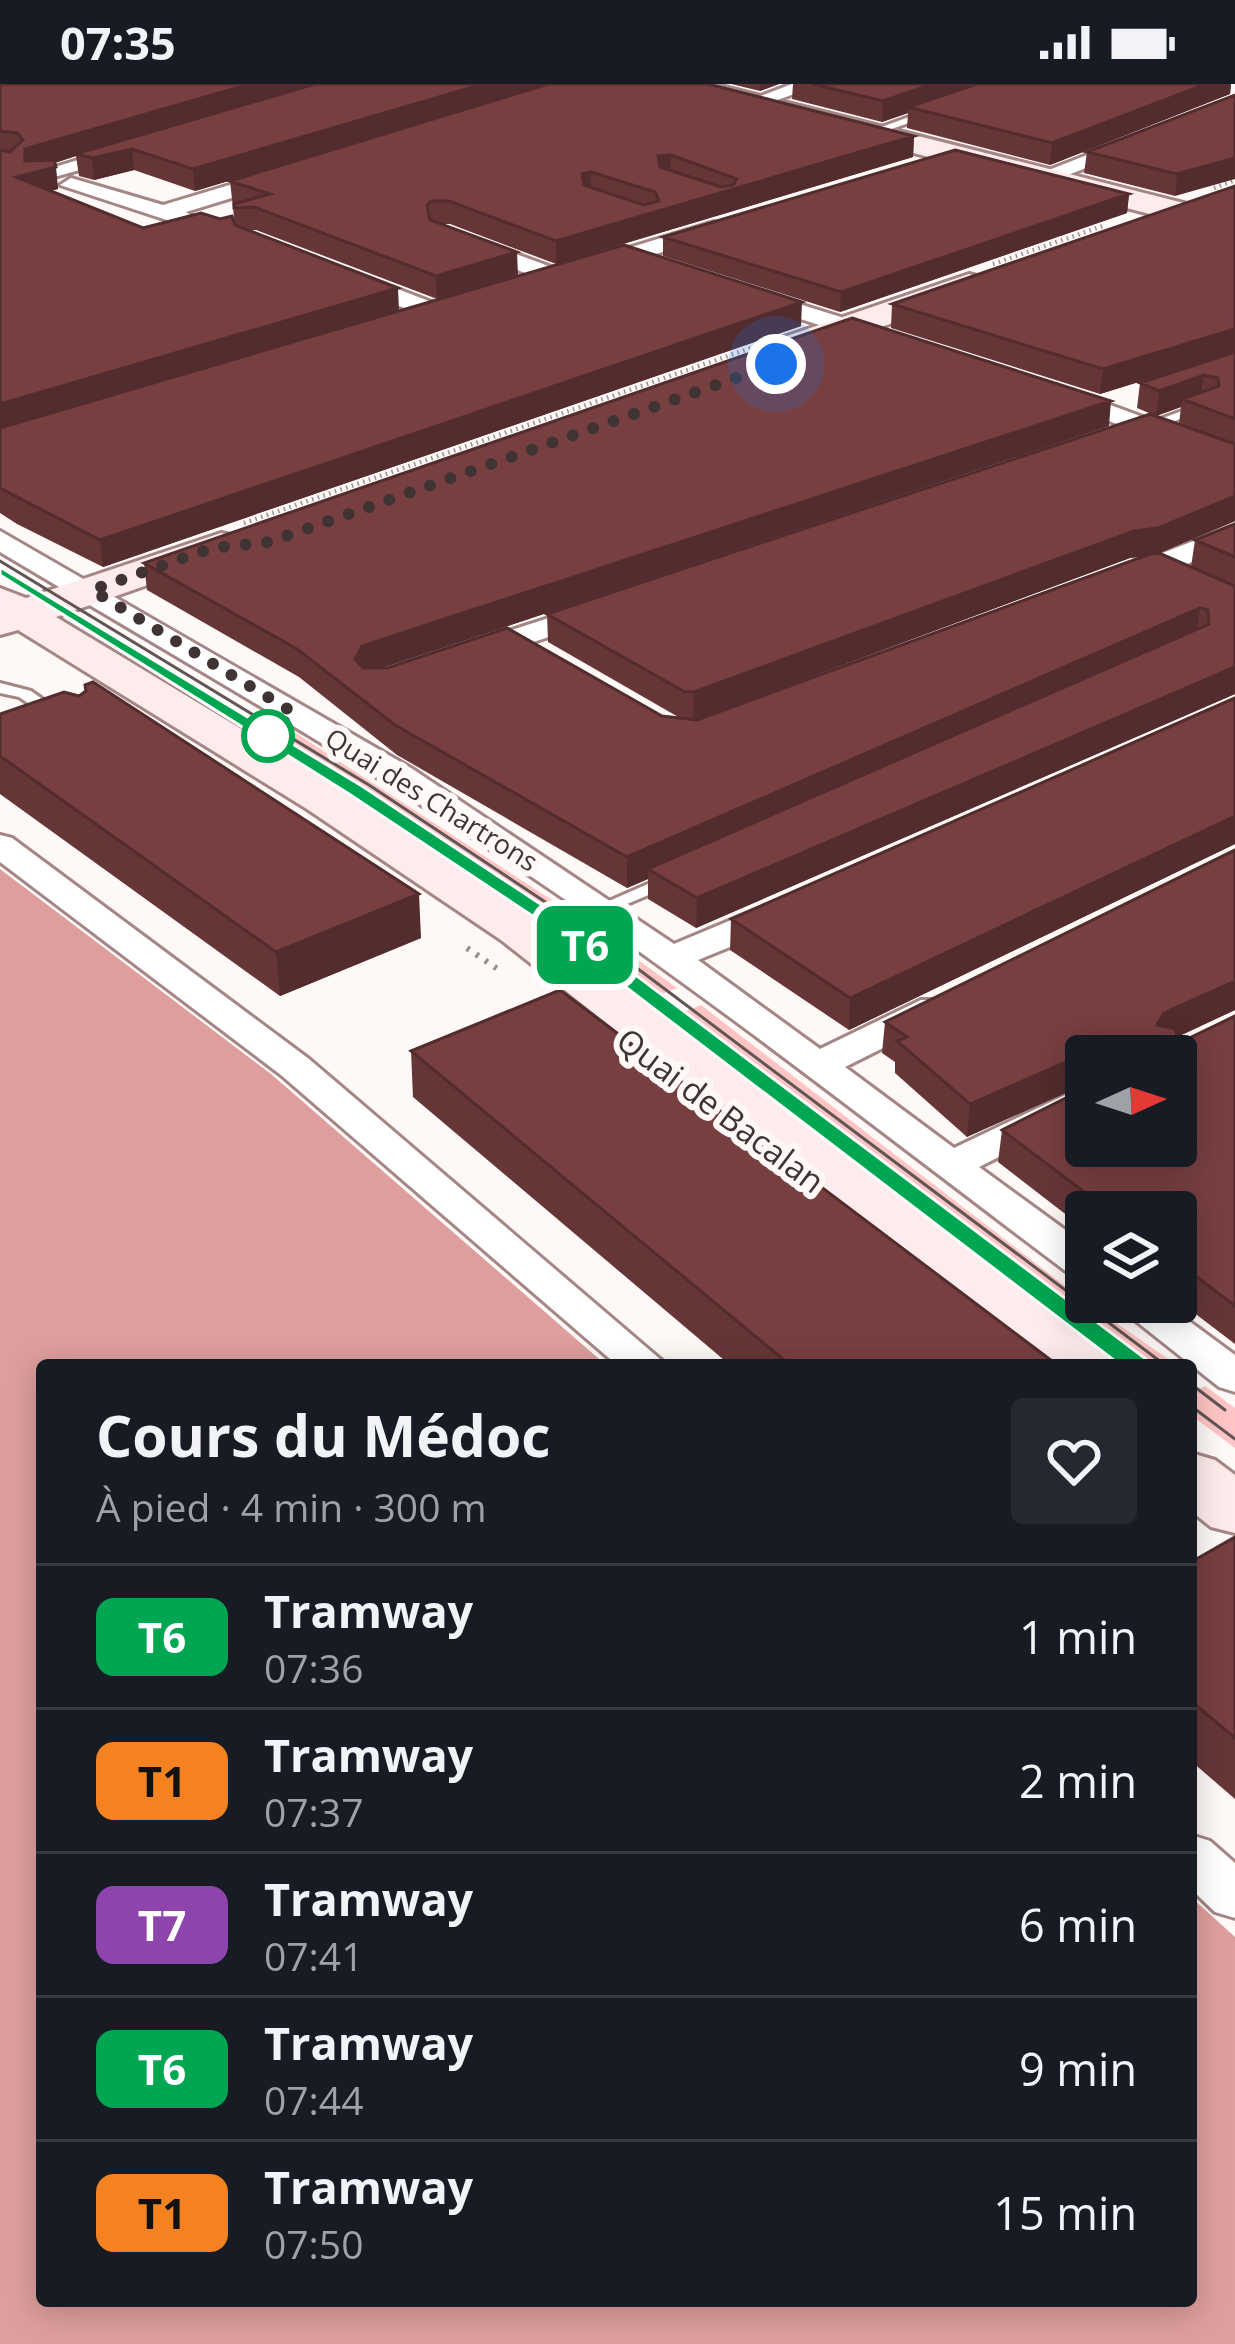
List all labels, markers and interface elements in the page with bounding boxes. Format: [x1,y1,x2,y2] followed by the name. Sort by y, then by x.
[60,12,176,73] text: 07:35
[746,334,806,394] your location
[243,711,293,761] unlabelled marker
[319,719,545,879] street label: Quai des Chartrons
[531,906,639,984] line badge: T6
[561,916,609,973] text: T6
[608,1017,834,1203] street label: Quai de Bacalan
[1065,1035,1197,1167] north arrow
[1065,1035,1197,1323] map controls
[1065,1191,1197,1323] button: layers
[96,1396,551,1474] text: Cours du Médoc
[1011,1398,1137,1524] button: heart
[96,1480,487,1533] text: À pied · 4 min · 300 m
[264,1580,473,1641] text: Tramway
[1019,1606,1137,1667] text: 1 min
[138,1608,186,1665] text: T6
[264,1641,363,1694] text: 07:36
[264,1724,473,1785] text: Tramway
[1019,1750,1137,1811] text: 2 min
[138,1752,186,1809] text: T1
[264,1785,363,1838] text: 07:37
[264,1868,473,1929] text: Tramway
[1019,1894,1137,1955] text: 6 min
[138,1896,186,1953] text: T7
[264,1929,363,1982] text: 07:41
[264,2012,473,2073] text: Tramway
[1019,2038,1137,2099] text: 9 min
[138,2040,186,2097] text: T6
[264,2073,363,2126] text: 07:44
[264,2156,473,2217] text: Tramway
[993,2182,1137,2243] text: 15 min
[138,2184,186,2241] text: T1
[264,2217,363,2270] text: 07:50

